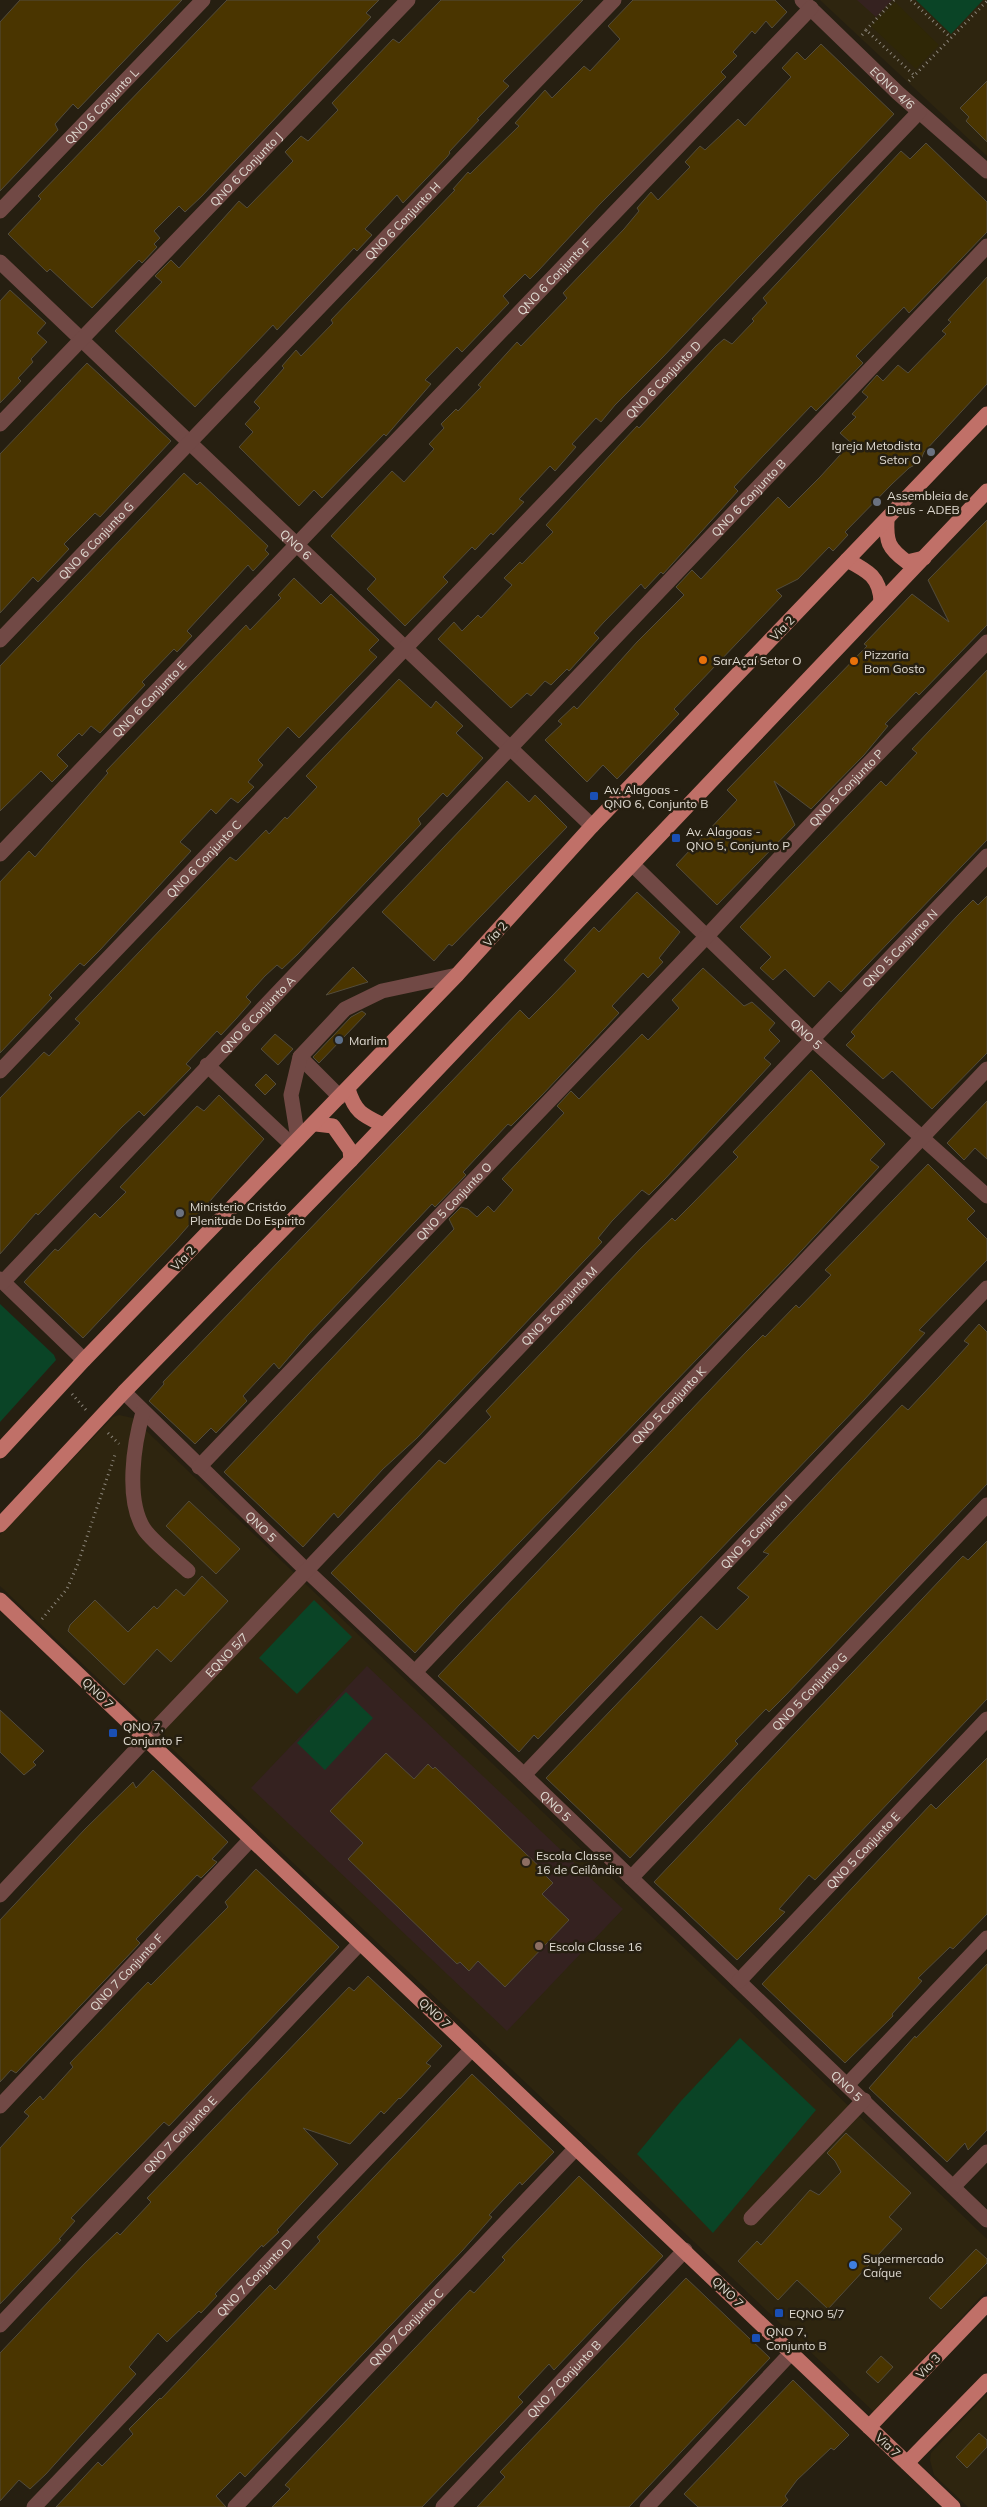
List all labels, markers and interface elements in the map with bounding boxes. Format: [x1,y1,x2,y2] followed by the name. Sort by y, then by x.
[867,63,918,112] street label: EQNO 4/6
[61,64,142,147] street label: QNO 6 Conjunto L
[206,129,285,209] street label: QNO 6 Conjunto J
[361,178,443,263] street label: QNO 6 Conjunto H
[513,235,594,318] street label: QNO 6 Conjunto F
[622,337,704,422] street label: QNO 6 Conjunto D
[832,438,921,467] place label: Igreja Metodista Setor O
[925,446,937,458] marker: Igreja Metodista Setor O
[708,455,789,540] street label: QNO 6 Conjunto B
[887,488,968,517] place label: Assembleia de Deus - ADEB
[871,496,883,508] marker: Assembleia de Deus - ADEB
[55,498,136,583] street label: QNO 6 Conjunto G
[277,526,315,563] street label: QNO 6
[767,612,797,644] street label: Via 2
[864,647,925,676] place label: Pizzaria Bom Gosto
[713,653,802,668] place label: SarAçaí Setor O
[697,654,709,666] marker: SarAçaí Setor O
[848,655,860,667] marker: Pizzaria Bom Gosto
[109,657,189,740] street label: QNO 6 Conjunto E
[805,746,886,829] street label: QNO 5 Conjunto P
[604,782,708,811] place label: Av. Alagoas - QNO 6, Conjunto B
[588,790,600,802] marker: Av. Alagoas - QNO 6, Conjunto B
[163,817,244,901] street label: QNO 6 Conjunto C
[686,824,790,853] place label: Av. Alagoas - QNO 5, Conjunto P
[670,832,682,844] marker: Av. Alagoas - QNO 5, Conjunto P
[859,906,940,990] street label: QNO 5 Conjunto N
[480,918,510,950] street label: Via 2
[216,972,298,1057] street label: QNO 6 Conjunto A
[788,1015,825,1052] street label: QNO 5
[349,1033,387,1048] place label: Marlim
[333,1034,345,1046] marker: Marlim
[412,1159,494,1243] street label: QNO 5 Conjunto O
[190,1199,305,1228] place label: Ministerio Cristáo Plenitude Do Espirito
[174,1207,186,1219] marker: Ministerio Cristáo Plenitude Do Espirito
[168,1242,198,1274] street label: Via 2
[517,1263,600,1349] street label: QNO 5 Conjunto M
[628,1363,709,1447] street label: QNO 5 Conjunto K
[717,1491,794,1572] street label: QNO 5 Conjunto I
[242,1508,280,1545] street label: QNO 5
[202,1629,251,1680] street label: EQNO 5/7
[768,1649,850,1734] street label: QNO 5 Conjunto G
[79,1674,117,1712] street label: QNO 7
[123,1719,183,1748] place label: QNO 7, Conjunto F
[107,1727,119,1739] marker: QNO 7, Conjunto F
[537,1787,575,1824] street label: QNO 5
[823,1809,903,1892] street label: QNO 5 Conjunto E
[536,1848,622,1877] place label: Escola Classe 16 de Ceilândia
[520,1856,532,1868] marker: Escola Classe 16 de Ceilândia
[86,1930,166,2014] street label: QNO 7 Conjunto F
[549,1939,642,1954] place label: Escola Classe 16
[533,1940,545,1952] marker: Escola Classe 16
[416,1995,454,2031] street label: QNO 7
[828,2067,866,2104] street label: QNO 5
[140,2093,220,2176] street label: QNO 7 Conjunto E
[213,2235,295,2319] street label: QNO 7 Conjunto D
[863,2251,944,2280] place label: Supermercado Caíque
[847,2259,859,2271] marker: Supermercado Caíque
[709,2273,747,2311] street label: QNO 7
[365,2285,446,2369] street label: QNO 7 Conjunto C
[789,2306,844,2321] place label: EQNO 5/7
[773,2307,785,2319] marker: EQNO 5/7
[766,2324,827,2353] place label: QNO 7, Conjunto B
[750,2332,762,2344] marker: QNO 7, Conjunto B
[523,2337,604,2421] street label: QNO 7 Conjunto B
[913,2350,943,2382] street label: Via 3
[872,2430,904,2460] street label: Via 7

